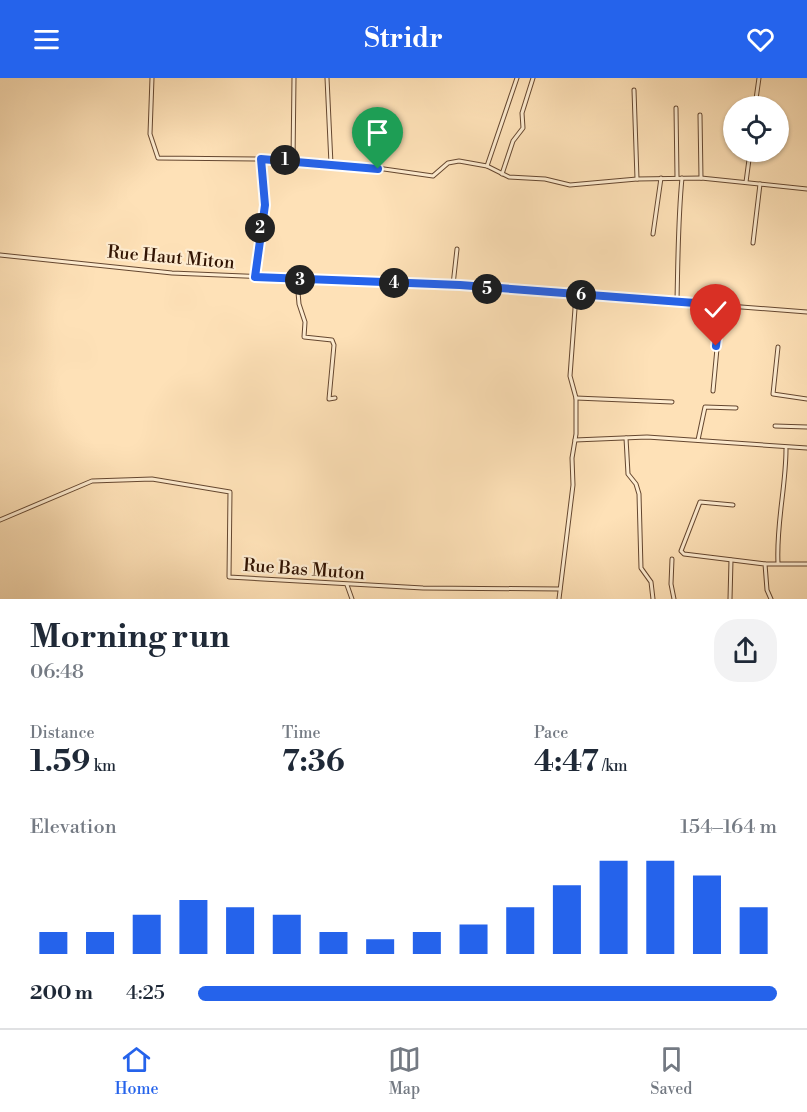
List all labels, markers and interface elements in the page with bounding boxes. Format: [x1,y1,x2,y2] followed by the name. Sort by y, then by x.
[364,22,443,56] text: Stridr
[30,23,63,56] icon: menu
[744,23,777,56] icon: heart
[723,96,789,162] map controls
[723,96,789,162] button: locate
[352,107,403,169] pin
[361,116,394,149] icon: arrive
[270,145,300,175] pin: 1
[281,150,289,170] text: 1
[245,213,275,243] pin: 2
[255,218,265,238] text: 2
[106,240,236,275] street label: Rue Haut Miton
[285,265,315,295] pin: 3
[379,268,409,298] pin: 4
[295,270,305,290] text: 3
[389,273,399,293] text: 4
[472,274,502,304] pin: 5
[482,279,492,299] text: 5
[566,280,596,310] pin: 6
[690,284,741,346] pin
[576,285,586,305] text: 6
[699,293,732,326] icon: check
[242,554,366,585] street label: Rue Bas Muton
[30,617,230,658] text: Morning run
[714,619,777,682] button: share
[30,660,84,685] text: 06:48
[30,723,95,743] text: Distance
[282,723,321,743] text: Time
[534,723,568,743] text: Pace
[30,743,90,781] text: 1.59
[282,743,345,781] text: 7:36
[534,743,599,781] text: 4:47
[90,756,116,776] text: km
[599,756,628,776] text: /km
[30,815,117,840] text: Elevation
[680,815,777,840] text: 154–164 m
[30,981,93,1006] text: 200 m
[126,981,165,1006] text: 4:25
[115,1043,159,1099] tab: Home
[388,1043,421,1099] tab: Map
[650,1043,692,1099] tab: Saved

